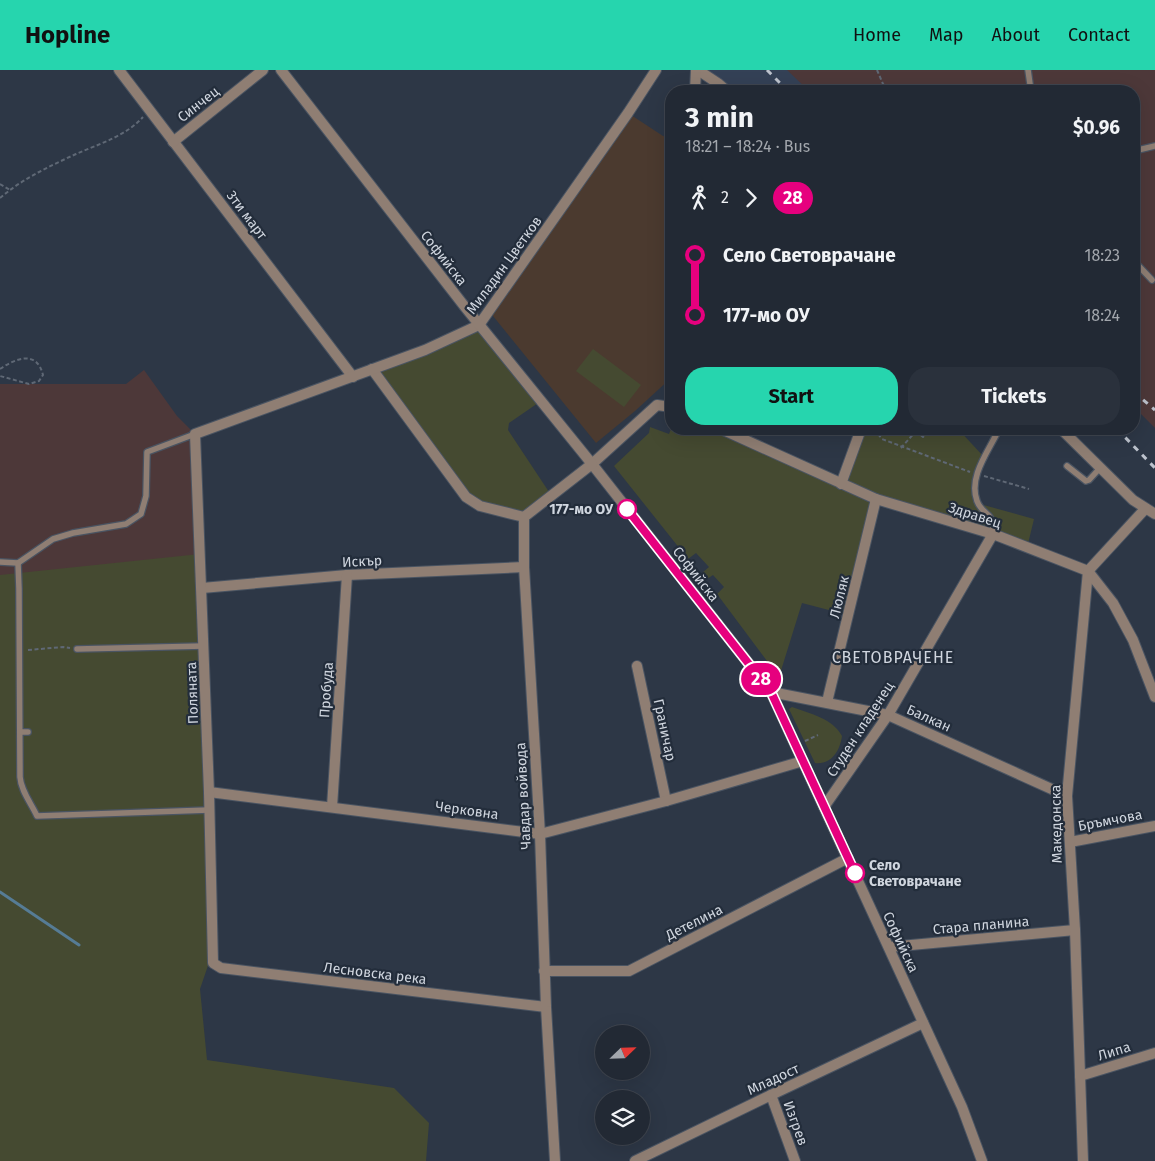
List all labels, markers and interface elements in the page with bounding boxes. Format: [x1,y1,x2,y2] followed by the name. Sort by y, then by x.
[25,21,110,49] text: Hopline
[853,24,901,46] text: Home
[929,24,963,46] text: Map
[991,24,1040,46] text: About
[1068,24,1130,46] text: Contact
[174,83,222,126] street label: Синчец
[685,101,754,134] text: 3 min
[1073,116,1120,139] text: $0.96
[685,137,810,156] text: 18:21 – 18:24 · Bus
[685,184,713,212] icon: walk
[737,184,765,212] icon: forward
[783,187,803,209] text: 28
[223,188,271,244] street label: 3ти март
[721,188,729,207] text: 2
[463,213,546,318] street label: Миладин Цветков
[417,227,470,289] street label: Софийска
[723,244,896,267] text: Село Световрачане
[1085,246,1120,265] text: 18:23
[723,304,810,327] text: 177-мо ОУ
[1084,306,1120,325] text: 18:24
[685,367,898,425] button: Start
[908,367,1120,425] button: Tickets
[617,499,637,519] marker: 177-мо ОУ
[946,499,1003,532] street label: Здравец
[549,501,614,518] place label: 177-мо ОУ
[669,543,722,605] street label: Софийска
[341,552,383,571] street label: Искър
[826,573,853,620] street label: Люляк
[832,648,954,667] district label: СВЕТОВРАЧЕНЕ
[316,661,337,719] street label: Пробуда
[183,662,202,724] street label: Поляната
[738,663,784,695] line badge: 28
[751,668,771,690] text: 28
[823,678,898,780] street label: Студен кладенец
[650,697,679,763] street label: Граничар
[904,701,954,736] street label: Балкан
[512,742,535,850] street label: Чавдар войвода
[1047,784,1066,864] street label: Македонска
[434,798,500,823] street label: Черковна
[1077,806,1144,835] street label: Бръмчова
[869,857,962,890] place label: Село Световрачане
[845,863,865,883] marker: Село Световрачане
[662,901,726,944] street label: Детелина
[879,909,922,975] street label: Софийска
[932,913,1030,938] street label: Стара планина
[323,959,427,988] street label: Лесновска река
[595,1025,650,1080] north arrow
[595,1025,650,1145] map controls
[1096,1038,1133,1065] street label: Липа
[744,1060,803,1099] street label: Младост
[595,1090,650,1145] button: layers
[780,1098,811,1148] street label: Изгрев

